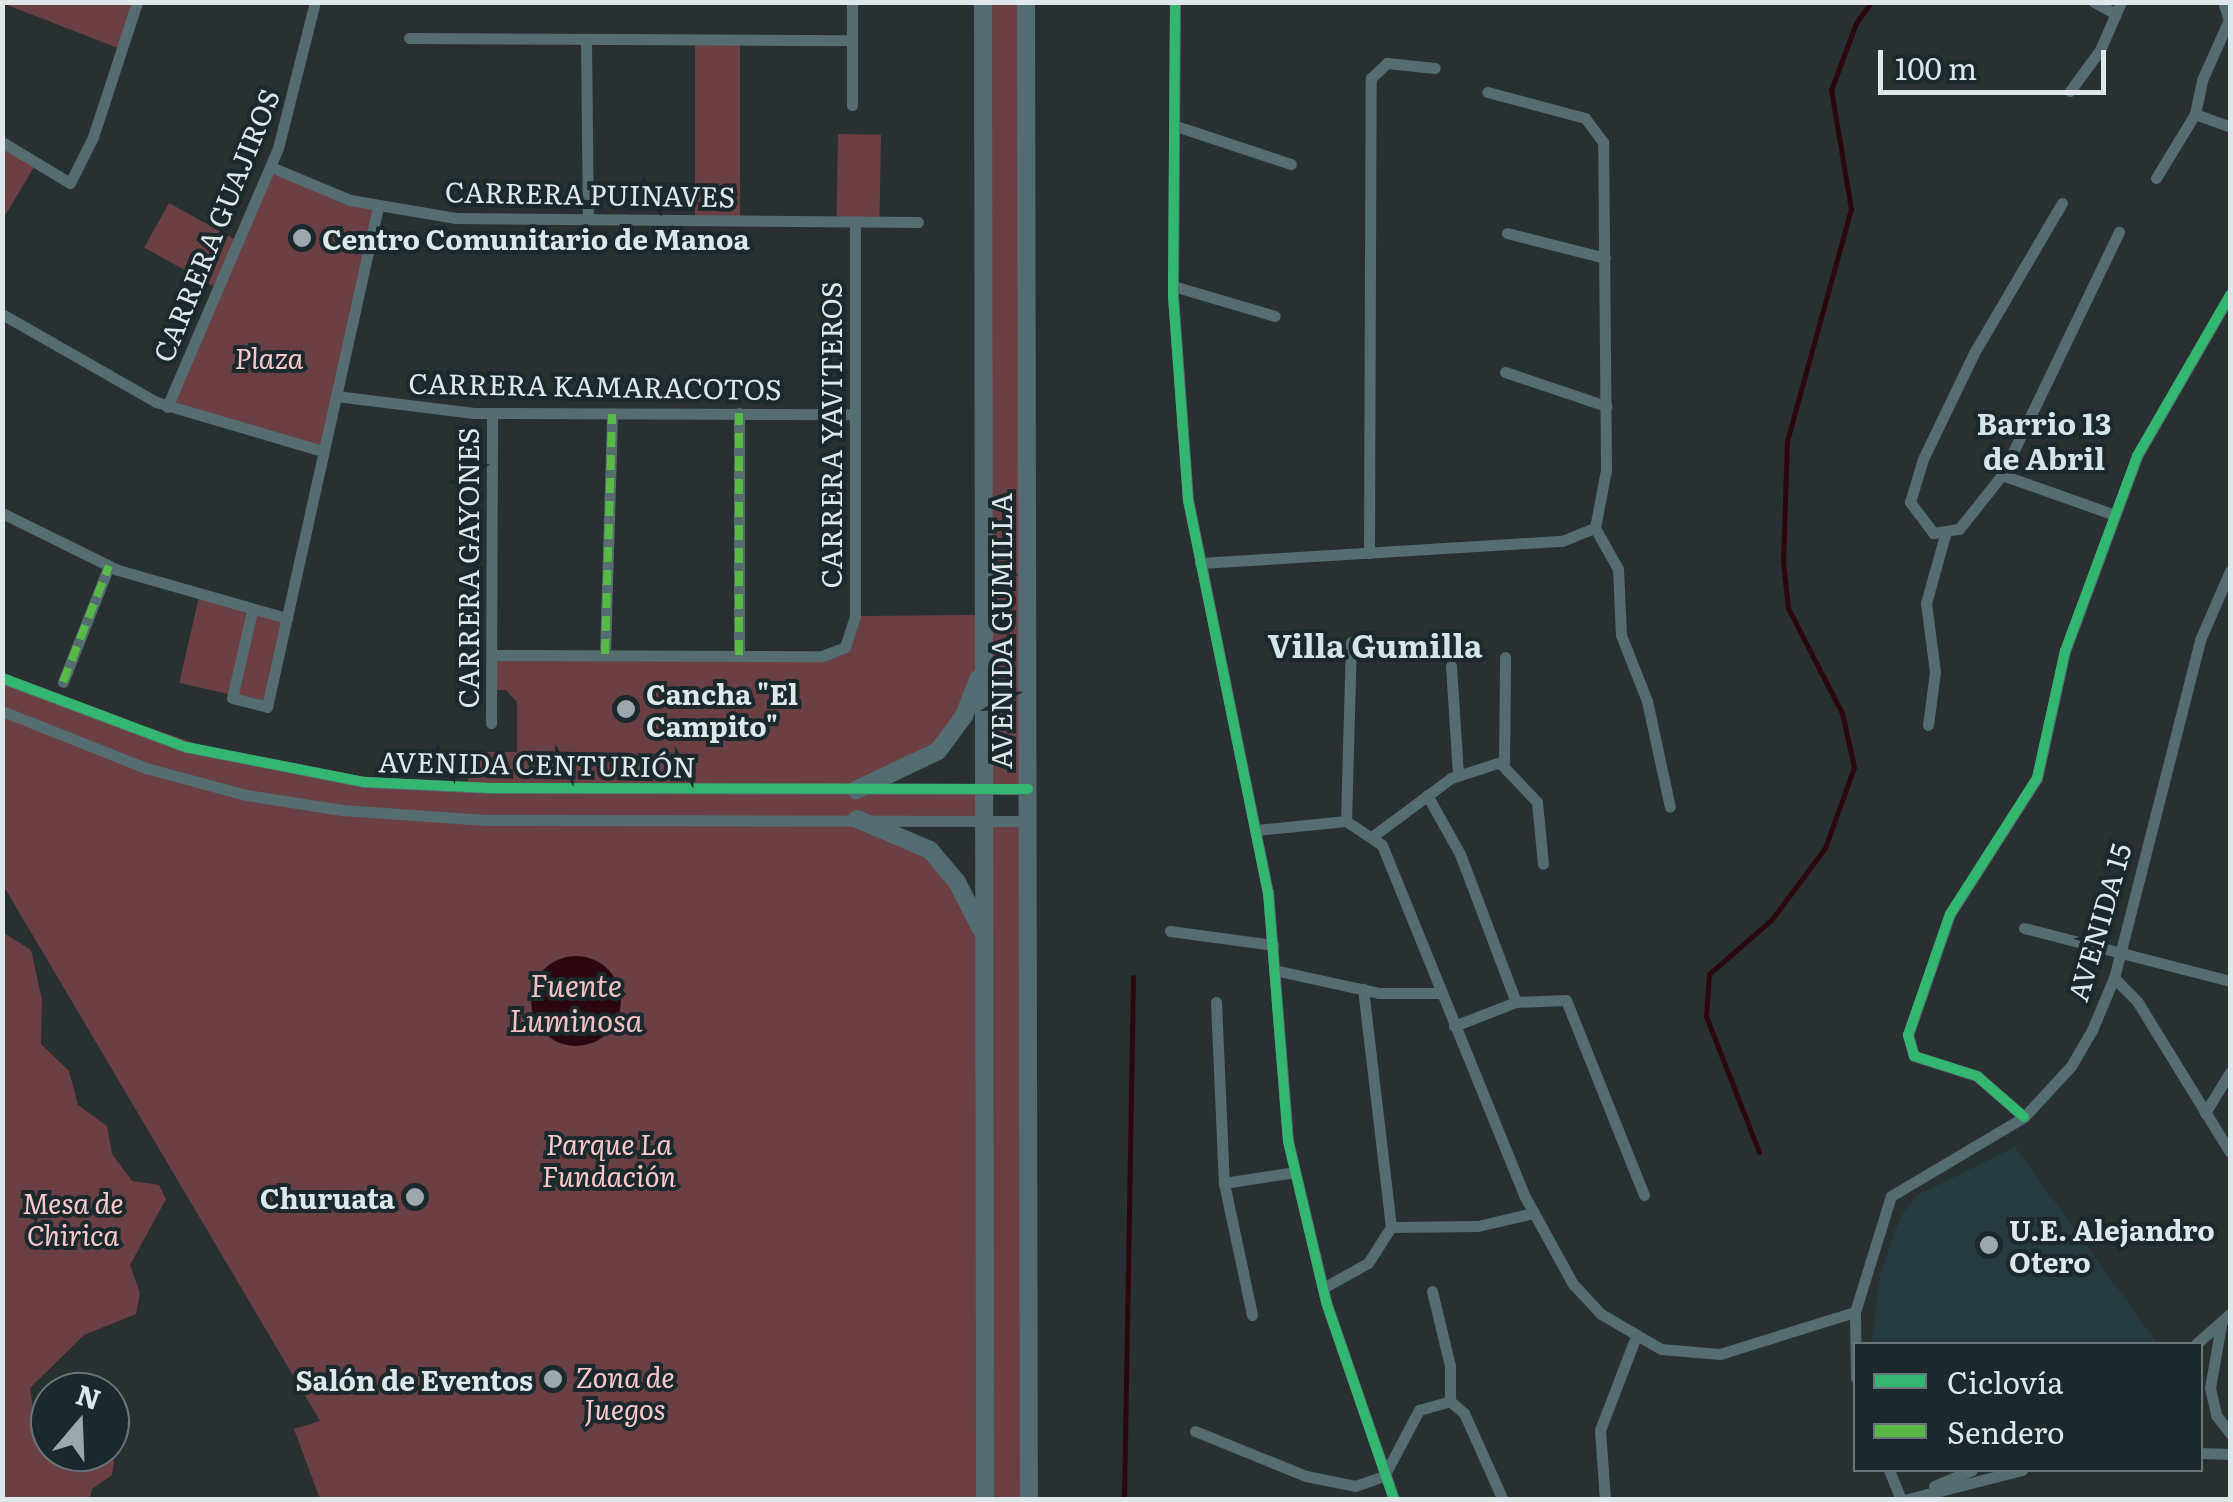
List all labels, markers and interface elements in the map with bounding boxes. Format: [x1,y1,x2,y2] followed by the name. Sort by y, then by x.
[1883,30,2110,92] scale bar
[1895,45,1977,89] text: 100 m
[145,84,285,366] street label: CARRERA GUAJIROS
[445,174,735,212] street label: CARRERA PUINAVES
[322,221,750,255] place label: Centro Comunitario de Manoa
[291,227,313,249] marker: Centro Comunitario de Manoa
[813,282,847,588] street label: CARRERA YAVITEROS
[234,340,304,374] park label: Plaza
[408,365,782,405] street label: CARRERA KAMARACOTOS
[1977,404,2111,474] district label: Barrio 13 de Abril
[450,428,484,708] street label: CARRERA GAYONES
[983,493,1017,769] street label: AVENIDA GUMILLA
[1267,625,1483,663] district label: Villa Gumilla
[646,676,798,742] place label: Cancha "El Campito"
[615,698,637,720] marker: Cancha "El Campito"
[378,743,696,783] street label: AVENIDA CENTURIÓN
[2059,839,2137,1005] street label: AVENIDA 15
[509,966,643,1036] water label: Fuente Luminosa
[542,1126,676,1192] park label: Parque La Fundación
[260,1180,395,1214] place label: Churuata
[22,1185,124,1251] park label: Mesa de Chirica
[404,1186,426,1208] marker: Churuata
[2009,1212,2215,1278] place label: U.E. Alejandro Otero
[1978,1234,2000,1256] marker: U.E. Alejandro Otero
[1853,1342,2203,1472] legend
[575,1359,675,1425] park label: Zona de Juegos
[1947,1359,2064,1403] text: Ciclovía
[295,1362,533,1396] place label: Salón de Eventos
[542,1368,564,1390] marker: Salón de Eventos
[30,1372,130,1472] north arrow
[71,1372,107,1419] text: N
[1947,1409,2065,1453] text: Sendero

